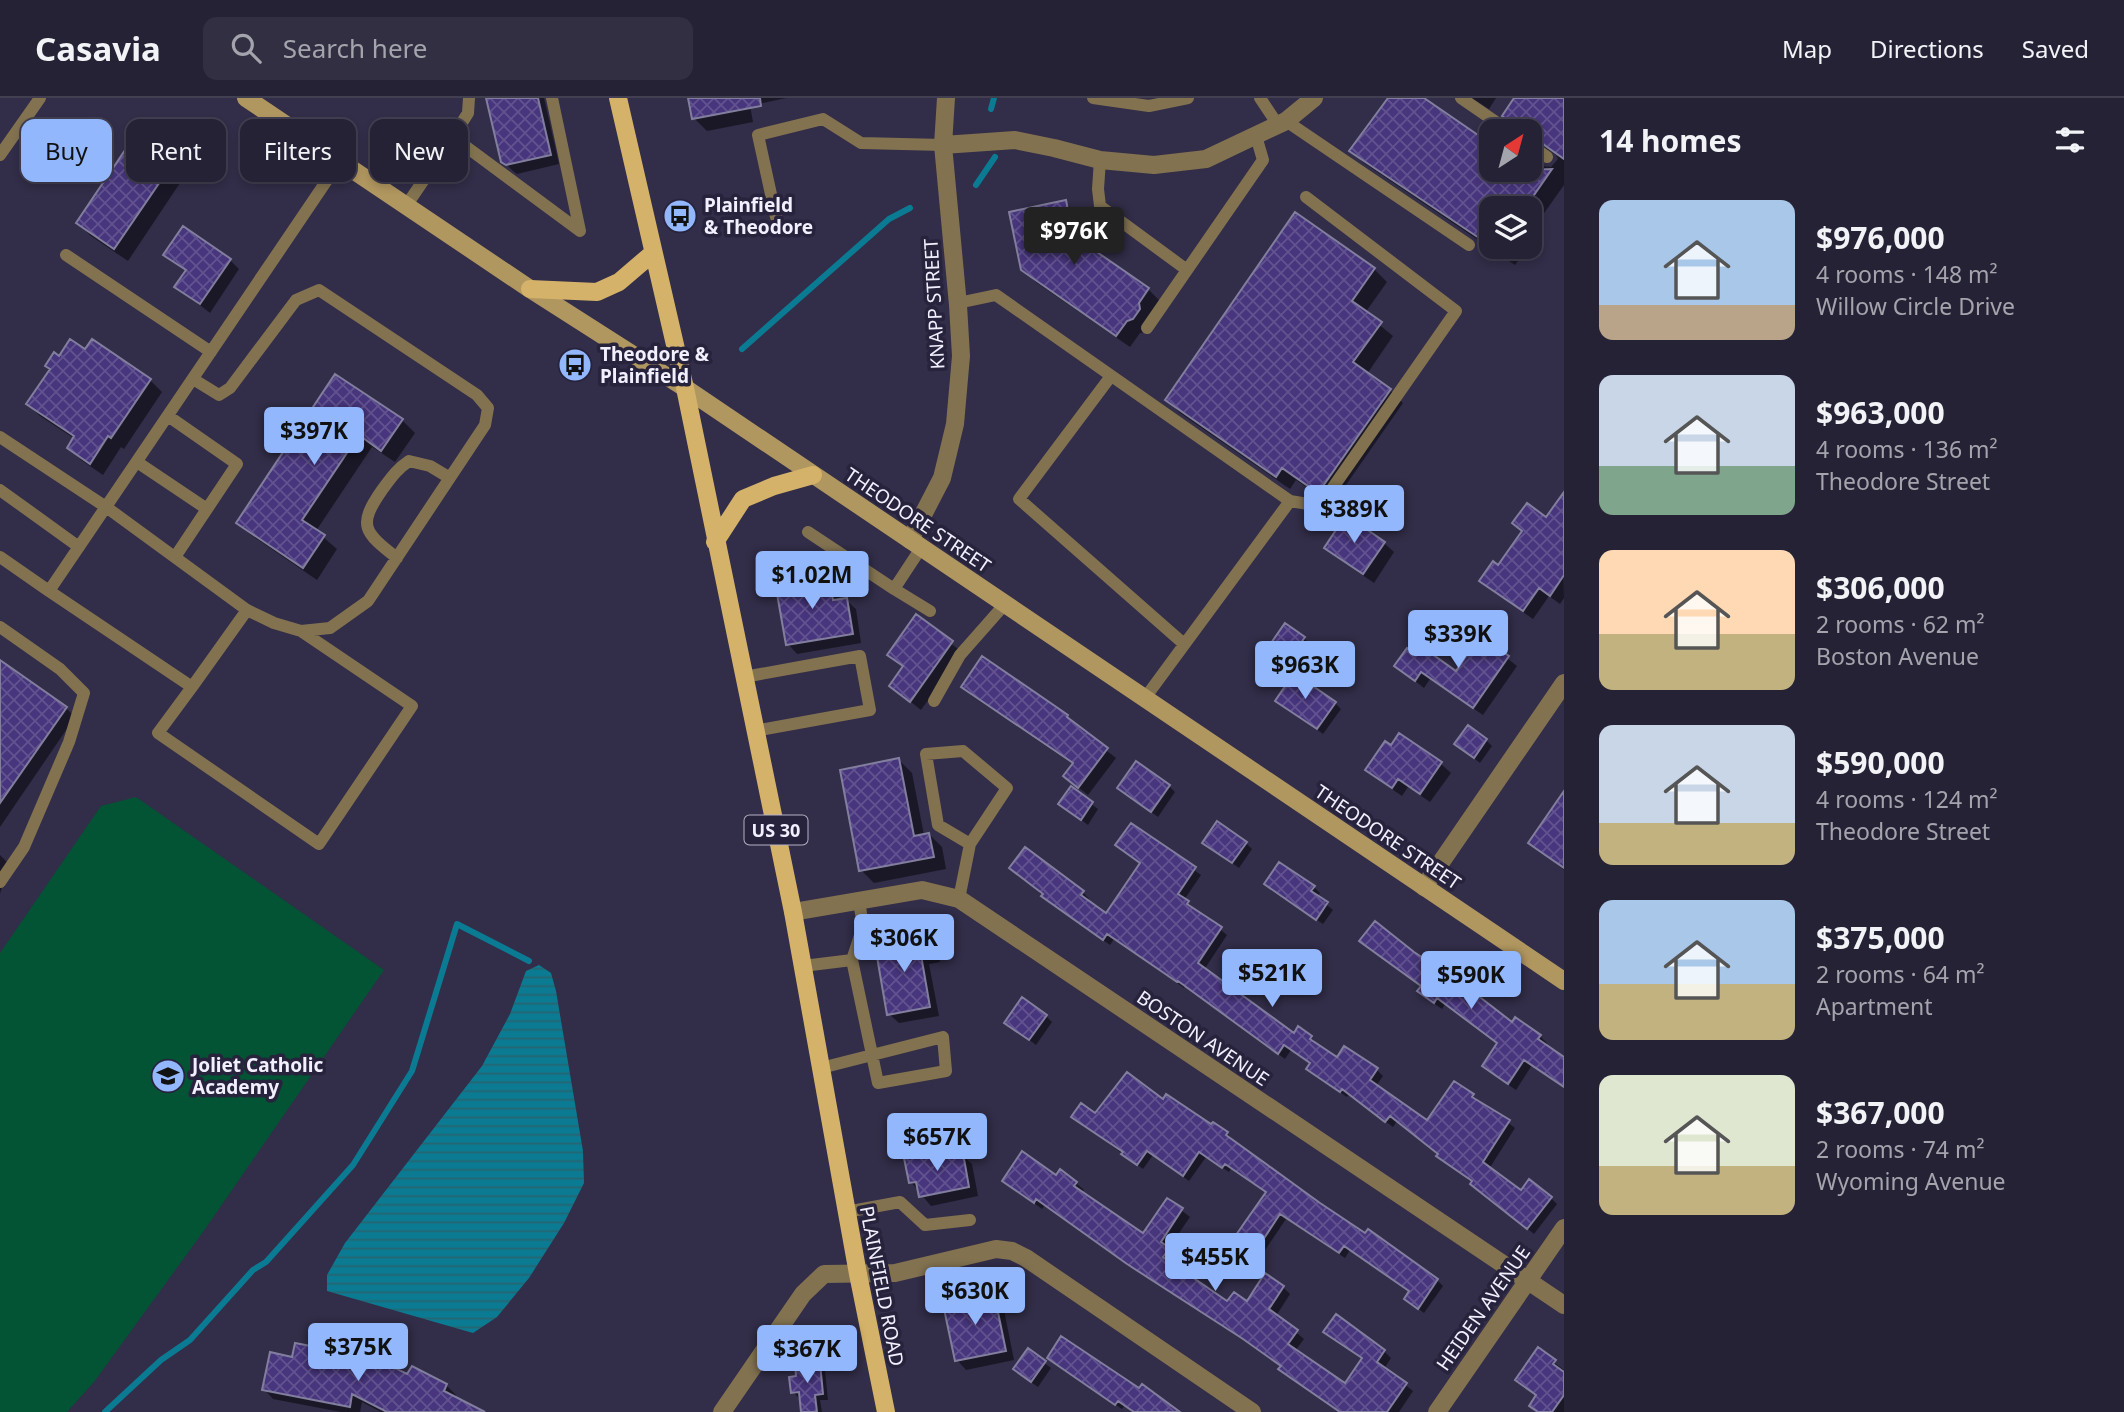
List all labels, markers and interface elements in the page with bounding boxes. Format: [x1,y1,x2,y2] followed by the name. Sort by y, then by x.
[203,17,693,80] search box
[35,26,161,71] text: Casavia
[227,29,265,67] icon: search
[283,30,427,66] text: Search here
[1782,32,1832,65] text: Map
[1870,32,1984,65] text: Directions
[2022,32,2089,65] text: Saved
[21,119,112,182] chip: Buy
[126,119,226,182] chip: Rent
[240,119,356,182] chip: Filters
[370,119,468,182] chip: New
[1479,119,1542,182] north arrow
[1479,119,1542,259] map controls
[1599,120,1742,161] text: 14 homes
[2051,121,2089,159] icon: filters
[704,192,813,240] place label: Plainfield & Theodore
[1479,196,1542,259] button: layers
[661,197,699,235] bus stop icon: Plainfield & Theodore
[1025,208,1123,267] pin: $976K
[1040,214,1108,246] text: $976K
[1816,217,1945,258] text: $976,000
[1655,228,1739,312] icon: home
[918,238,950,370] street label: KNAPP STREET
[1816,258,1998,290] text: 4 rooms · 148 m²
[1816,290,2015,322] text: Willow Circle Drive
[600,341,710,389] place label: Theodore & Plainfield
[556,346,594,384] bus stop icon: Theodore & Plainfield
[1816,392,1945,433] text: $963,000
[1655,403,1739,487] icon: home
[265,408,363,467] pin: $397K
[280,414,348,446] text: $397K
[1816,433,1998,465] text: 4 rooms · 136 m²
[840,462,996,579] street label: THEODORE STREET
[1816,465,1990,497] text: Theodore Street
[1305,486,1403,545] pin: $389K
[1320,492,1388,524] text: $389K
[755,552,869,611] pin: $1.02M
[772,558,852,590] text: $1.02M
[1816,567,1945,608] text: $306,000
[1655,578,1739,662] icon: home
[1816,608,1985,640] text: 2 rooms · 62 m²
[1409,610,1507,670] pin: $339K
[1424,617,1492,649] text: $339K
[1816,640,1979,672] text: Boston Avenue
[1256,642,1354,701] pin: $963K
[1271,648,1339,680] text: $963K
[1816,742,1945,783] text: $590,000
[1655,753,1739,837] icon: home
[1310,779,1466,896] street label: THEODORE STREET
[1816,783,1998,815] text: 4 rooms · 124 m²
[1816,815,1990,847] text: Theodore Street
[744,816,808,844] road number: US 30
[855,914,953,974] pin: $306K
[1816,917,1945,958] text: $375,000
[870,921,938,953] text: $306K
[1655,928,1739,1012] icon: home
[1223,950,1321,1009] pin: $521K
[1422,951,1520,1011] pin: $590K
[1238,956,1306,988] text: $521K
[1437,958,1505,990] text: $590K
[1816,958,1985,990] text: 2 rooms · 64 m²
[1132,984,1274,1092] street label: BOSTON AVENUE
[1816,990,1933,1022] text: Apartment
[190,1052,323,1100] place label: Joliet Catholic Academy
[149,1057,187,1095] school or university icon: Joliet Catholic Academy
[1816,1092,1945,1133] text: $367,000
[1655,1103,1739,1187] icon: home
[888,1114,986,1173] pin: $657K
[903,1120,971,1152] text: $657K
[1816,1133,1985,1165] text: 2 rooms · 74 m²
[1816,1165,2006,1197] text: Wyoming Avenue
[854,1204,910,1368] street label: PLAINFIELD ROAD
[1166,1234,1264,1293] pin: $455K
[1181,1240,1249,1272] text: $455K
[1430,1240,1536,1376] street label: HEIDEN AVENUE
[926,1268,1024,1327] pin: $630K
[941,1274,1009,1306] text: $630K
[309,1324,407,1383] pin: $375K
[758,1326,856,1385] pin: $367K
[324,1330,392,1362] text: $375K
[773,1332,841,1364] text: $367K

